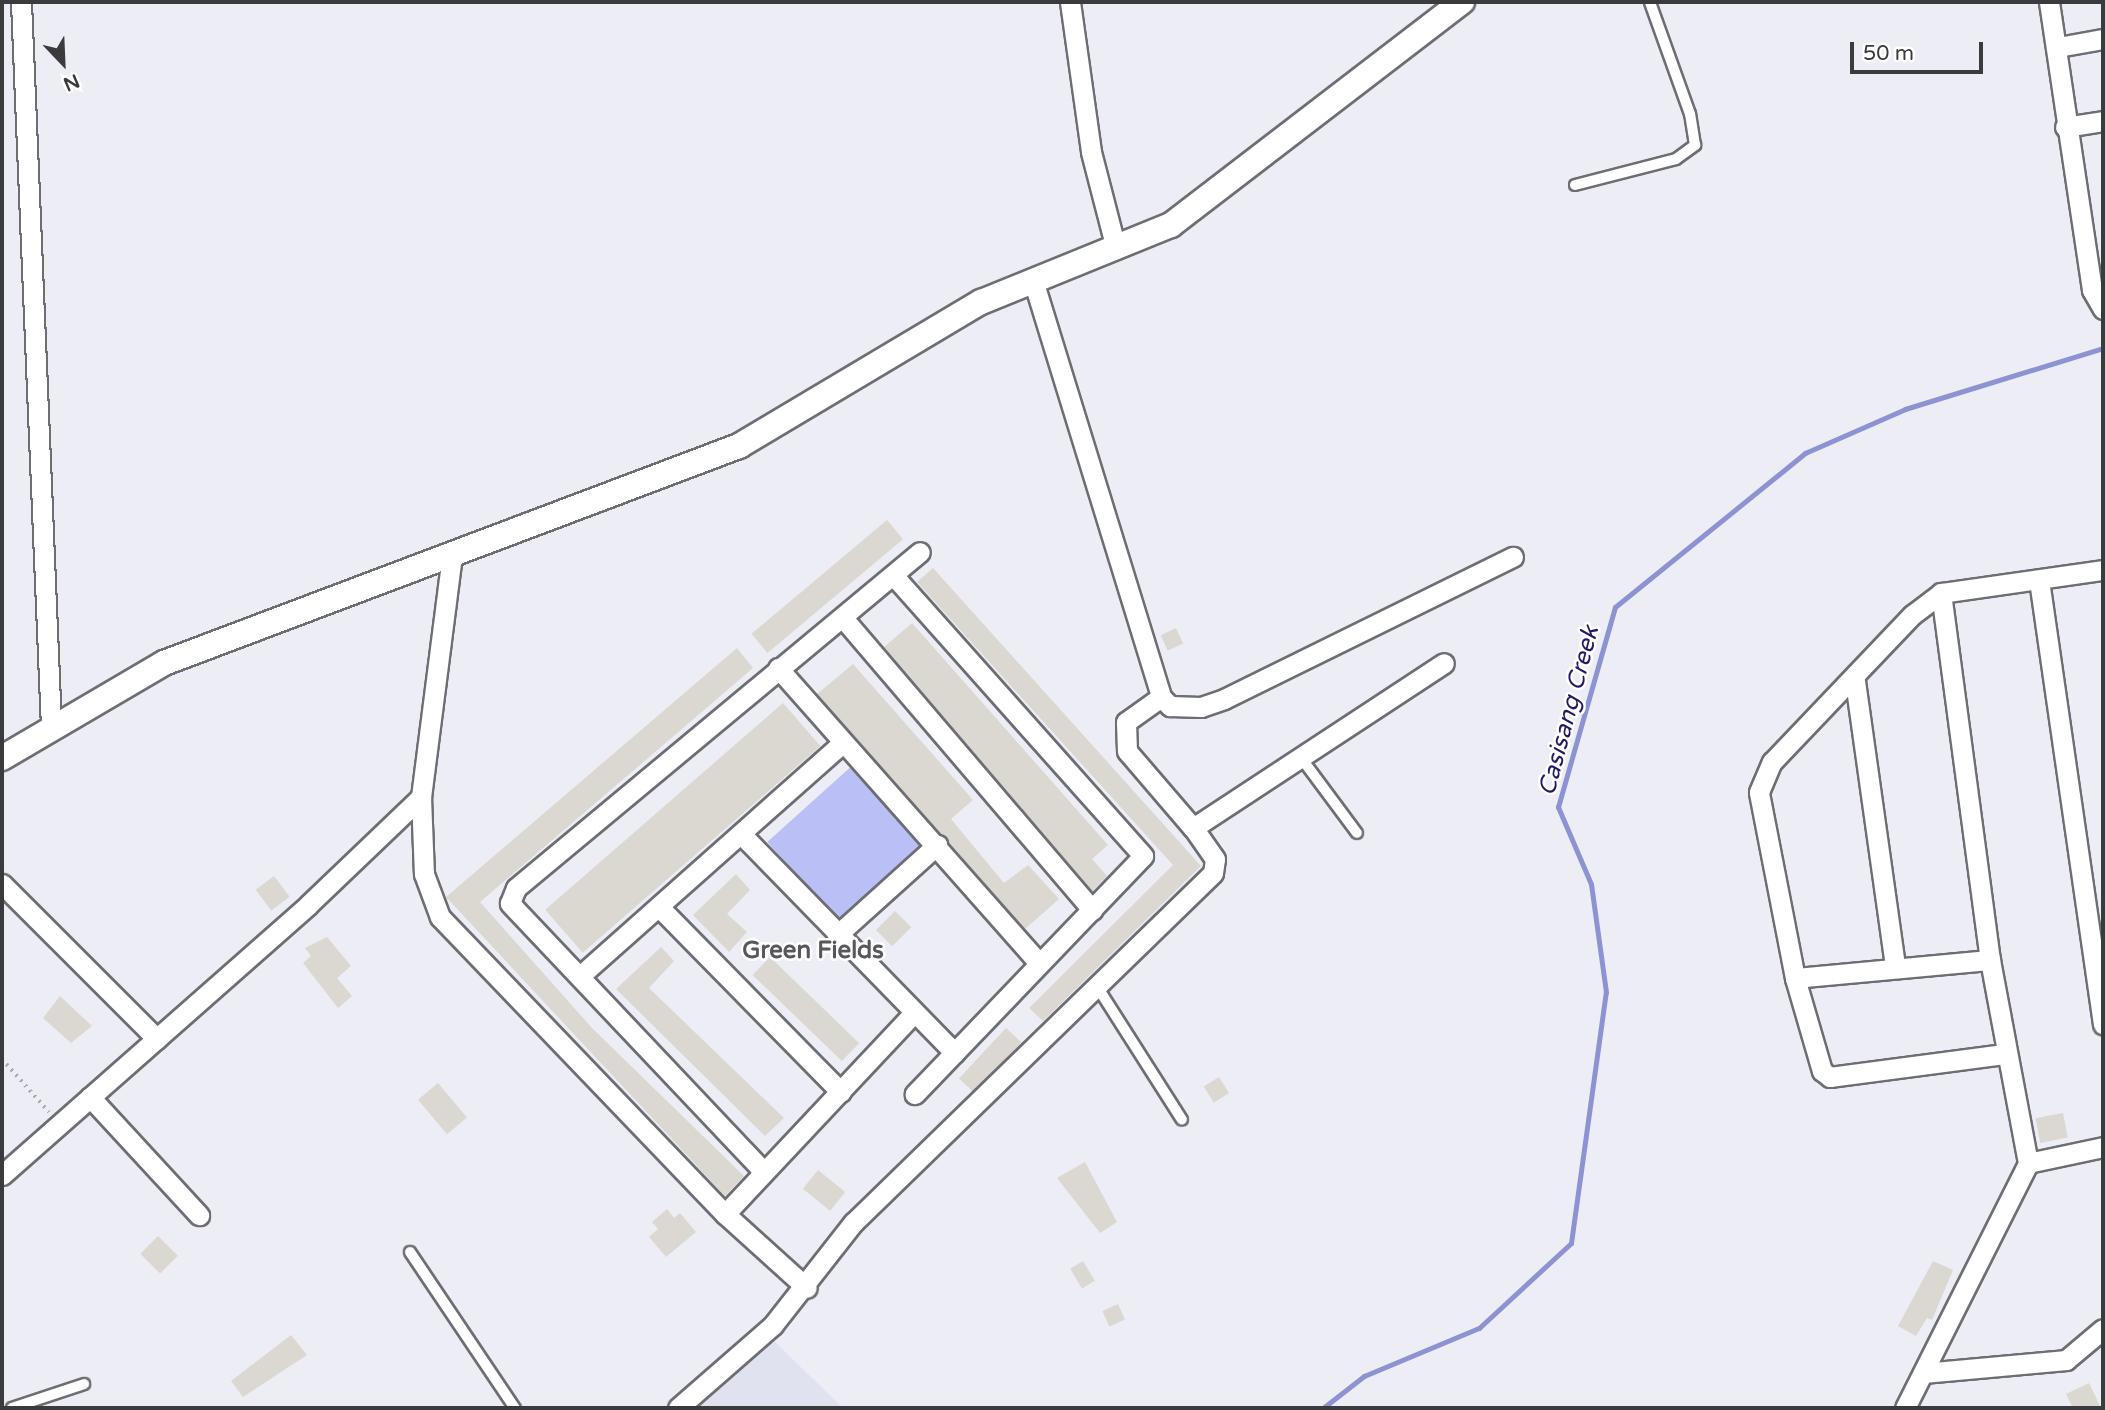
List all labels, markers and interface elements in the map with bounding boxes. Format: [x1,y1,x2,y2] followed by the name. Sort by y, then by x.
[28,28,98,98] north arrow
[1853,28,1986,72] scale bar
[1863,41,1914,66] text: 50 m
[60,69,83,95] text: N
[1533,623,1605,799] water label: Casisang Creek
[742,937,884,965] district label: Green Fields

